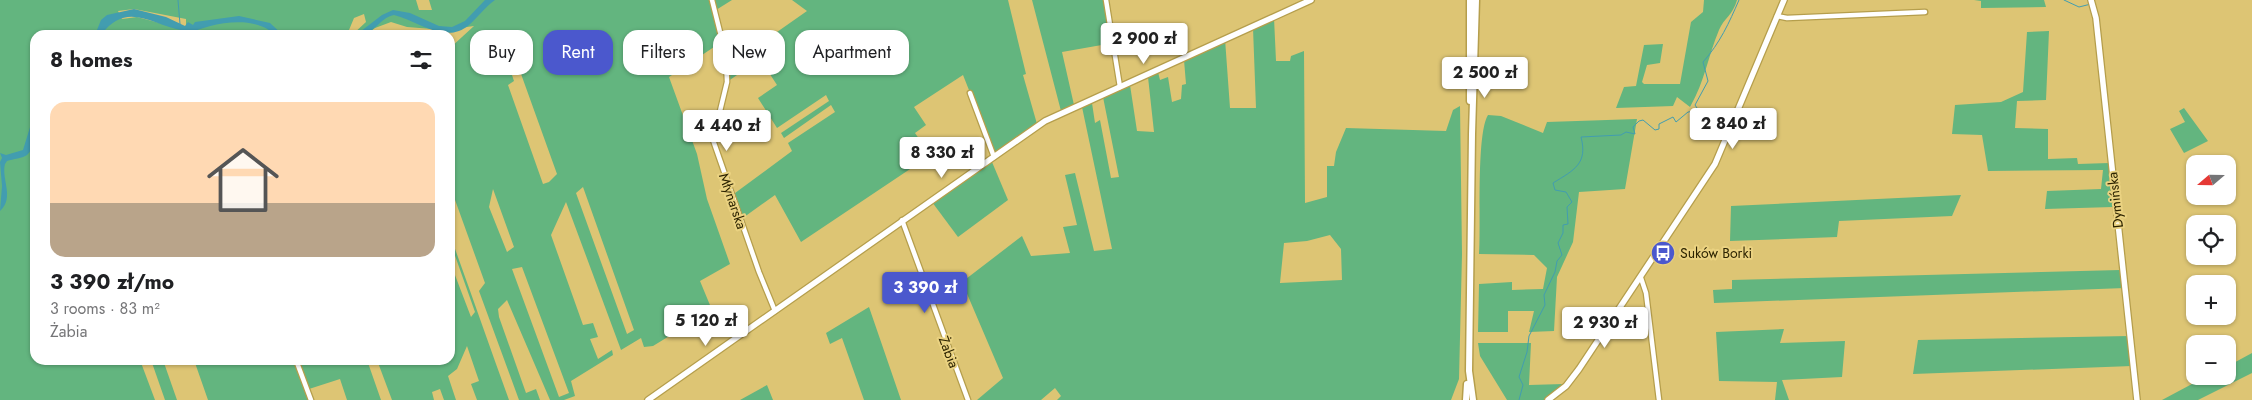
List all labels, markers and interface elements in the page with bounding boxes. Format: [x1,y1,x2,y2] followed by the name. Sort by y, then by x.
[1092,22,1196,65] pin: 2 900 zł
[1112,27,1176,50] text: 2 900 zł
[470,30,533,75] chip: Buy
[543,30,613,75] chip: Rent
[623,30,703,75] chip: Filters
[713,30,785,75] chip: New
[795,30,909,75] chip: Apartment
[50,45,133,75] text: 8 homes
[407,46,435,74] icon: filters
[1433,56,1537,99] pin: 2 500 zł
[1453,61,1517,84] text: 2 500 zł
[1681,108,1785,150] pin: 2 840 zł
[675,110,779,152] pin: 4 440 zł
[1701,112,1765,135] text: 2 840 zł
[694,114,760,137] text: 4 440 zł
[198,135,288,225] icon: home
[890,136,994,179] pin: 8 330 zł
[911,141,973,164] text: 8 330 zł
[2186,155,2236,205] north arrow
[2186,155,2236,385] map controls
[714,170,752,232] street label: Młynarska
[2102,171,2128,229] street label: Dymińska
[2186,215,2236,265] button: locate
[1650,240,1676,266] bus stop icon: Suków Borki
[1680,243,1752,263] place label: Suków Borki
[50,267,174,297] text: 3 390 zł/mo
[873,272,977,314] pin: 3 390 zł
[2186,275,2236,325] button: +
[893,276,957,299] text: 3 390 zł
[50,297,160,320] text: 3 rooms · 83 m²
[654,304,758,347] pin: 5 120 zł
[1553,306,1657,349] pin: 2 930 zł
[675,309,737,332] text: 5 120 zł
[1573,311,1637,334] text: 2 930 zł
[50,320,87,343] text: Żabia
[934,333,964,371] street label: Żabia
[2186,335,2236,385] button: −

